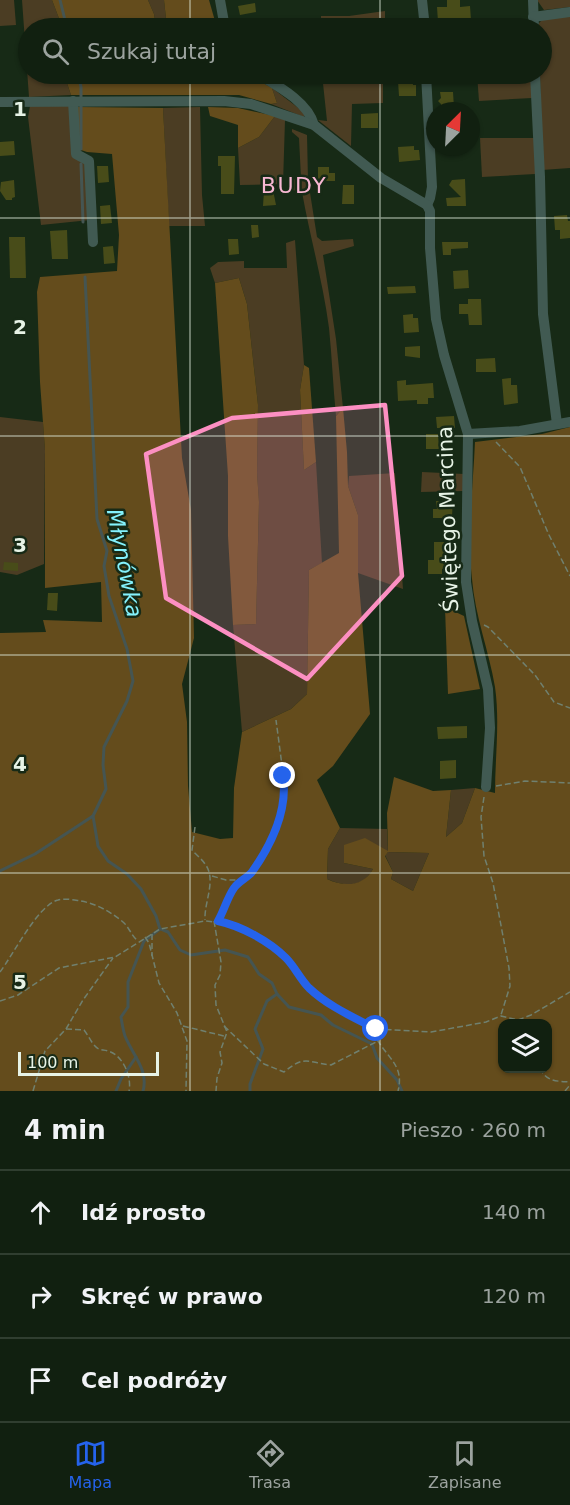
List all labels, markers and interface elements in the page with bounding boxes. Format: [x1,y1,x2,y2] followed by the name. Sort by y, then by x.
[18,18,552,84] search box
[39,35,72,68] icon: search
[87,39,216,64] text: Szukaj tutaj
[13,97,27,121] text: 1
[426,102,480,156] north arrow
[261,173,327,198] district label: BUDY
[13,315,27,339] text: 2
[432,426,463,612] street label: Świętego Marcina
[102,507,147,619] water label: Młynówka
[13,533,27,557] text: 3
[13,752,27,776] text: 4
[269,762,295,788] route end
[13,970,27,994] text: 5
[362,1015,388,1041] route start
[498,1019,552,1073] map controls
[498,1019,552,1073] button: layers
[18,1049,159,1076] scale bar
[27,1053,78,1072] text: 100 m
[24,1115,106,1145] text: 4 min
[400,1118,546,1142] text: Pieszo · 260 m
[24,1196,57,1229] icon: ahead
[81,1200,206,1225] text: Idź prosto
[482,1200,546,1224] text: 140 m
[24,1280,57,1313] icon: right
[81,1284,263,1309] text: Skręć w prawo
[482,1284,546,1308] text: 120 m
[24,1364,57,1397] icon: arrive
[81,1368,227,1393] text: Cel podróży
[68,1437,112,1492] tab: Mapa
[249,1437,291,1492] tab: Trasa
[428,1437,501,1492] tab: Zapisane

